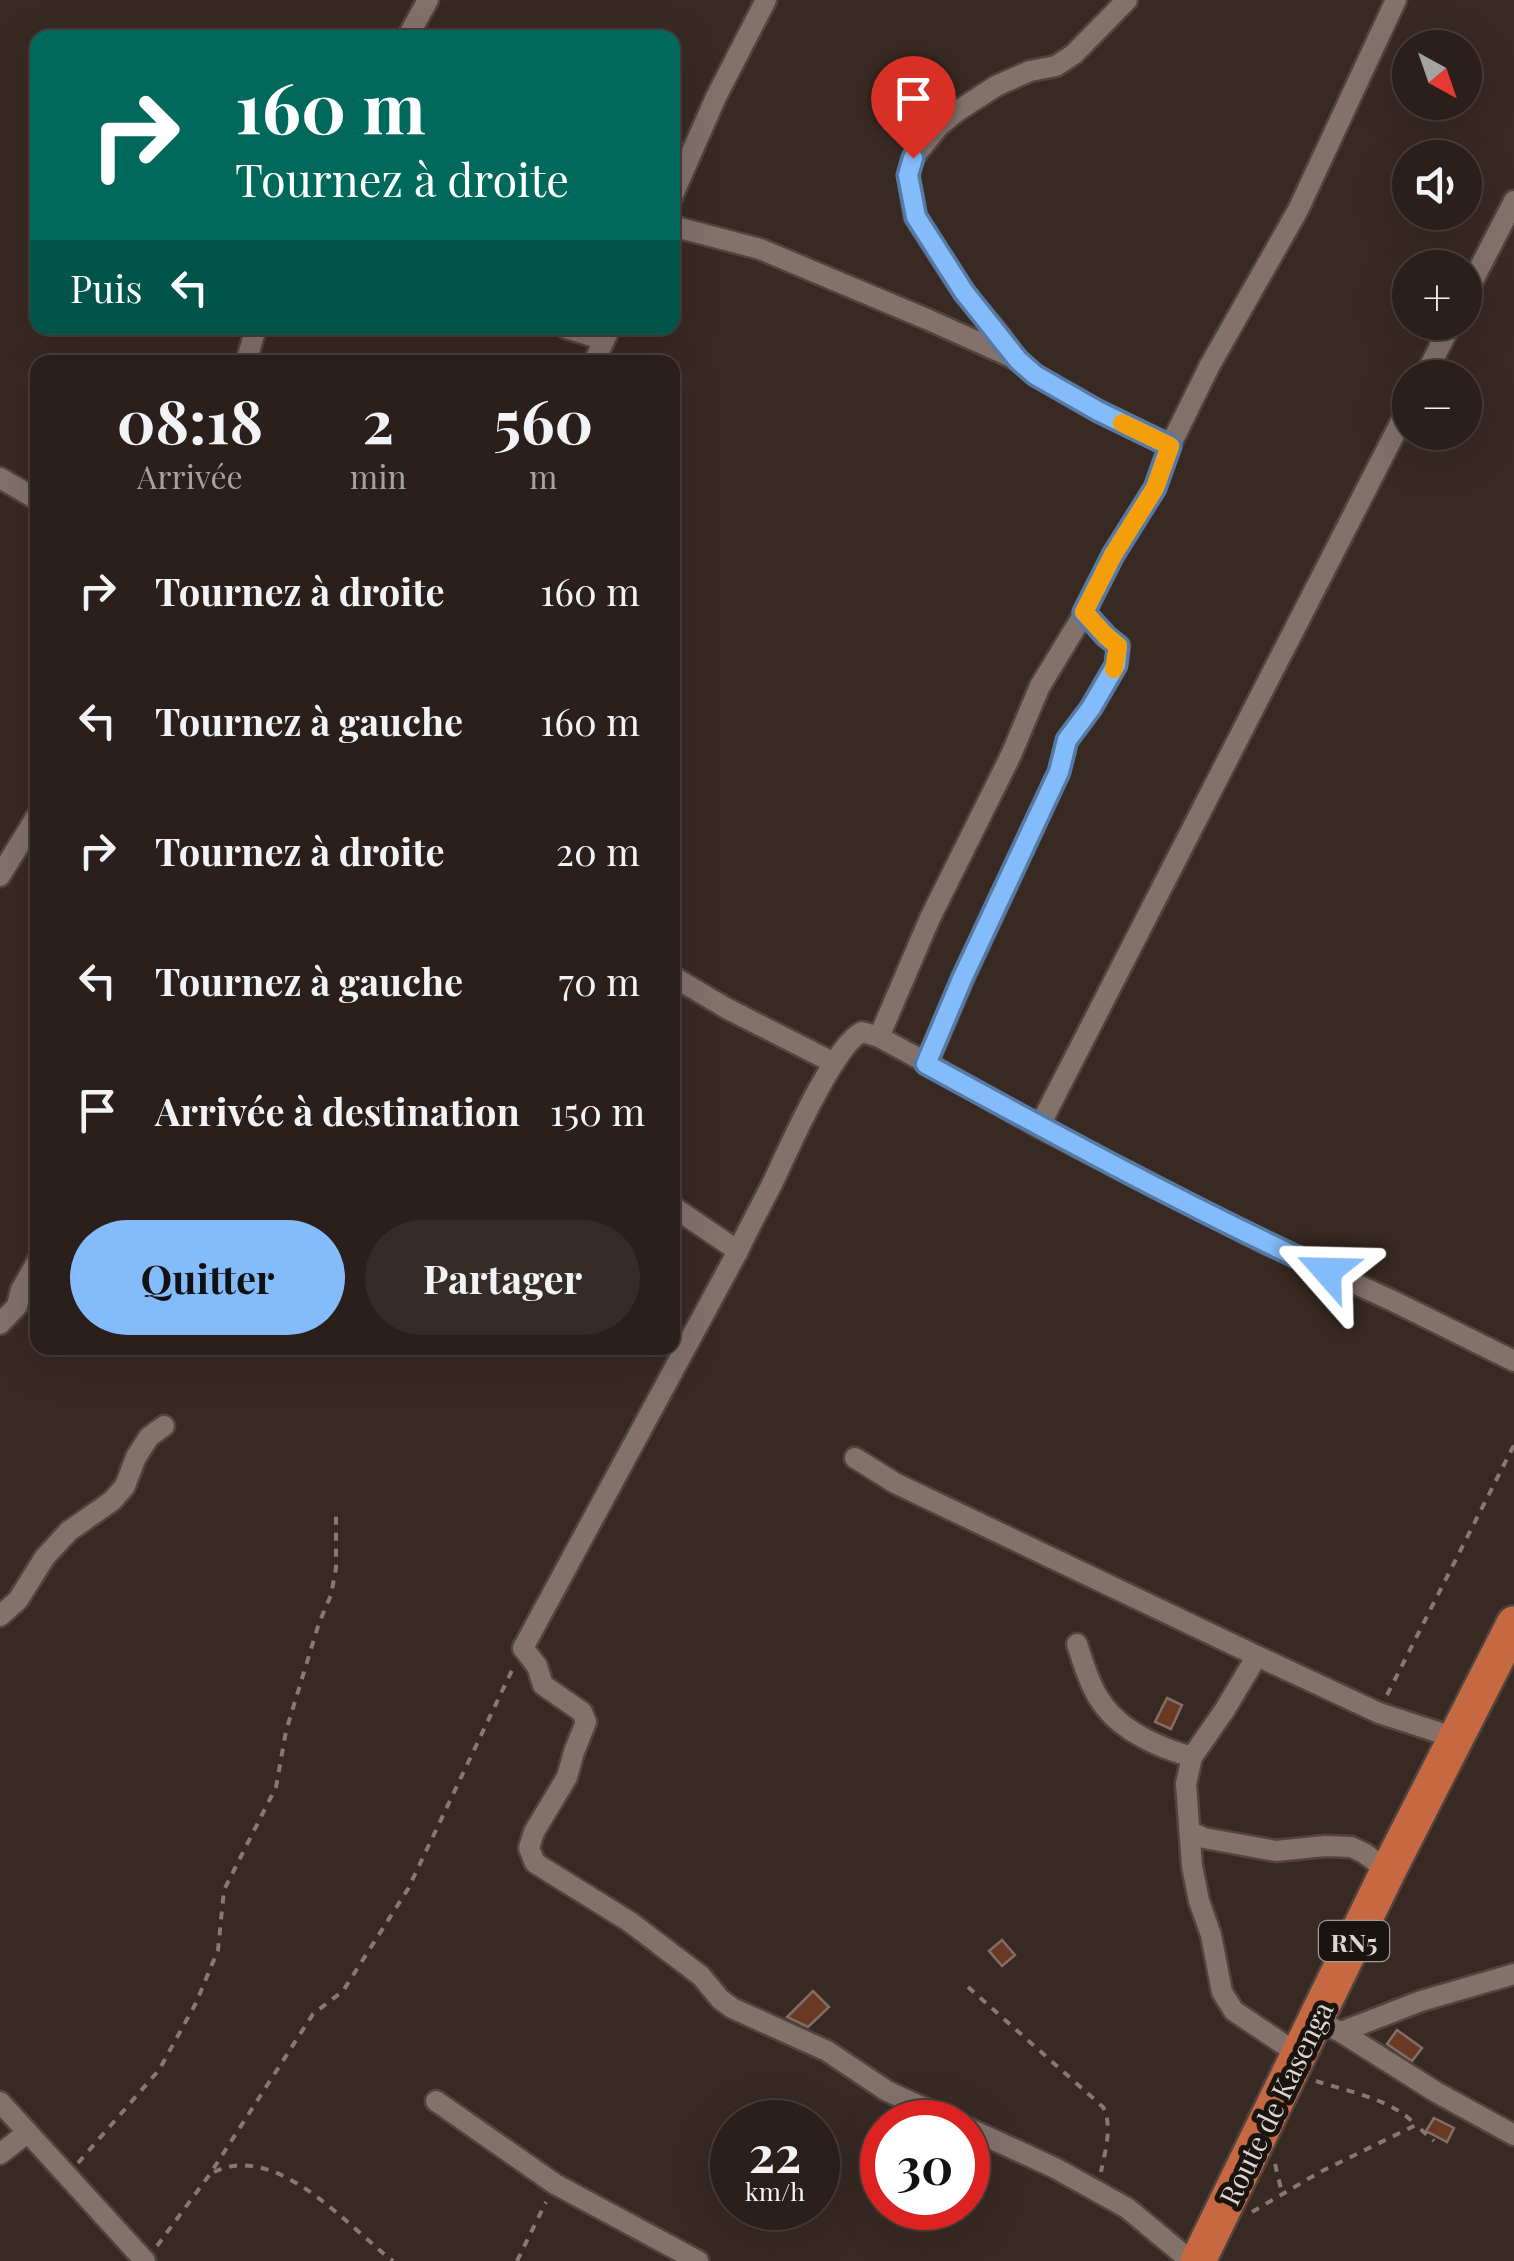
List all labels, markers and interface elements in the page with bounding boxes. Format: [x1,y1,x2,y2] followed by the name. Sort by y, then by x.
[1392,30,1482,120] north arrow
[1392,30,1482,450] map controls
[871,56,956,159] pin
[235,58,426,152] text: 160 m
[70,70,200,200] icon: right
[886,71,941,126] icon: arrive
[1392,140,1482,230] button: sound
[235,148,569,208] text: Tournez à droite
[1392,250,1482,340] button: +
[162,260,217,315] icon: left
[70,262,142,313] text: Puis
[1392,360,1482,450] button: −
[117,379,263,459] text: 08:18
[363,379,394,459] text: 2
[493,379,593,459] text: 560
[137,454,243,497] text: Arrivée
[350,454,407,497] text: min
[529,454,558,497] text: m
[70,563,125,618] icon: right
[155,565,445,616] text: Tournez à droite
[540,565,640,616] text: 160 m
[70,693,125,748] icon: left
[155,695,463,746] text: Tournez à gauche
[540,695,640,746] text: 160 m
[70,823,125,878] icon: right
[155,825,445,876] text: Tournez à droite
[556,825,640,876] text: 20 m
[70,953,125,1008] icon: left
[155,955,463,1006] text: Tournez à gauche
[559,955,640,1006] text: 70 m
[70,1083,125,1138] icon: arrive
[155,1085,520,1136] text: Arrivée à destination
[550,1085,645,1136] text: 150 m
[1275,1219,1379,1323] position arrow
[70,1220,345,1335] button: Quitter
[365,1220,640,1335] button: Partager
[1319,1921,1389,1961] road number: RN5
[1210,1995,1340,2211] street label: Route de Kasenga
[860,2100,990,2230] speed limit sign: 30
[749,2119,801,2186] text: 22
[745,2174,805,2207] text: km/h

